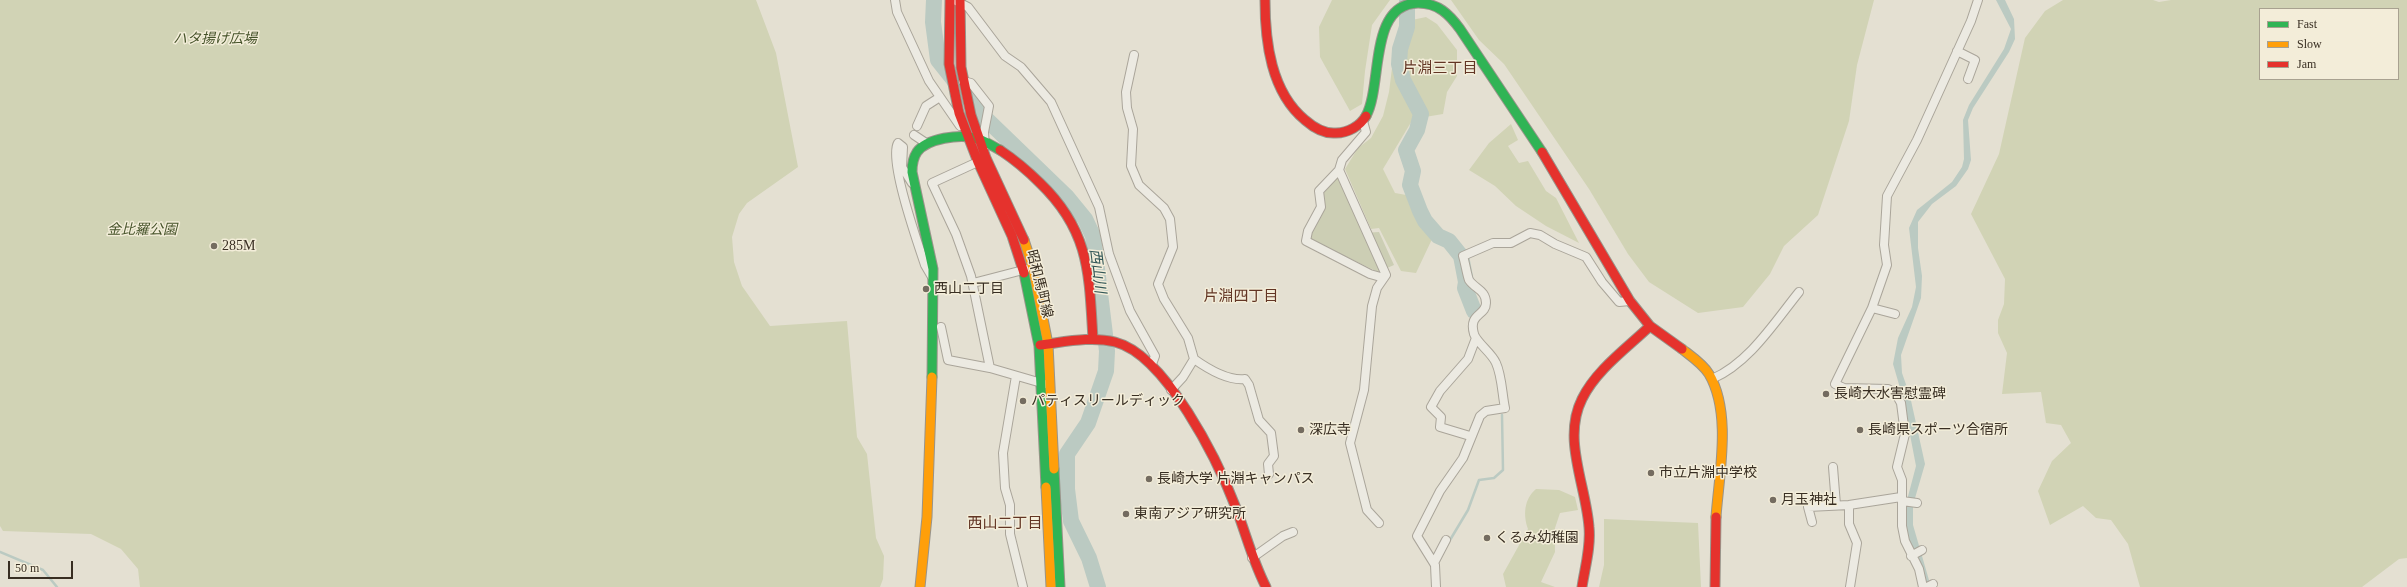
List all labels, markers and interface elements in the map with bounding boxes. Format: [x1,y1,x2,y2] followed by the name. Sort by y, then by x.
[2259,8,2399,80] legend
[2297,17,2317,31] text: Fast
[173,31,257,47] park label: ハタ揚げ広場
[2297,37,2322,51] text: Slow
[2297,57,2316,71] text: Jam
[1403,60,1477,78] district label: 片淵三丁目
[107,222,177,238] park label: 金比羅公園
[222,238,255,254] place label: 285M
[209,241,219,251] marker: 285M
[1022,248,1056,320] street label: 昭和馬町線
[1085,248,1109,294] water label: 西山川
[934,281,1004,297] place label: 西山二丁目
[921,284,931,294] marker: 西山二丁目
[1204,288,1278,306] district label: 片淵四丁目
[1834,386,1946,402] place label: 長崎大水害慰霊碑
[1821,389,1831,399] marker: 長崎大水害慰霊碑
[1031,393,1185,409] place label: パティスリールディック
[1018,396,1028,406] marker: パティスリールディック
[1309,422,1351,438] place label: 深広寺
[1868,422,2008,438] place label: 長崎県スポーツ合宿所
[1296,425,1306,435] marker: 深広寺
[1855,425,1865,435] marker: 長崎県スポーツ合宿所
[1659,465,1757,481] place label: 市立片淵中学校
[1646,468,1656,478] marker: 市立片淵中学校
[1157,471,1314,487] place label: 長崎大学 片淵キャンパス
[1144,474,1154,484] marker: 長崎大学 片淵キャンパス
[1781,492,1837,508] place label: 月玉神社
[1768,495,1778,505] marker: 月玉神社
[1134,506,1246,522] place label: 東南アジア研究所
[1121,509,1131,519] marker: 東南アジア研究所
[968,515,1042,533] district label: 西山二丁目
[1495,530,1579,546] place label: くるみ幼稚園
[1482,533,1492,543] marker: くるみ幼稚園
[10,553,75,579] scale bar
[15,561,39,575] text: 50 m

